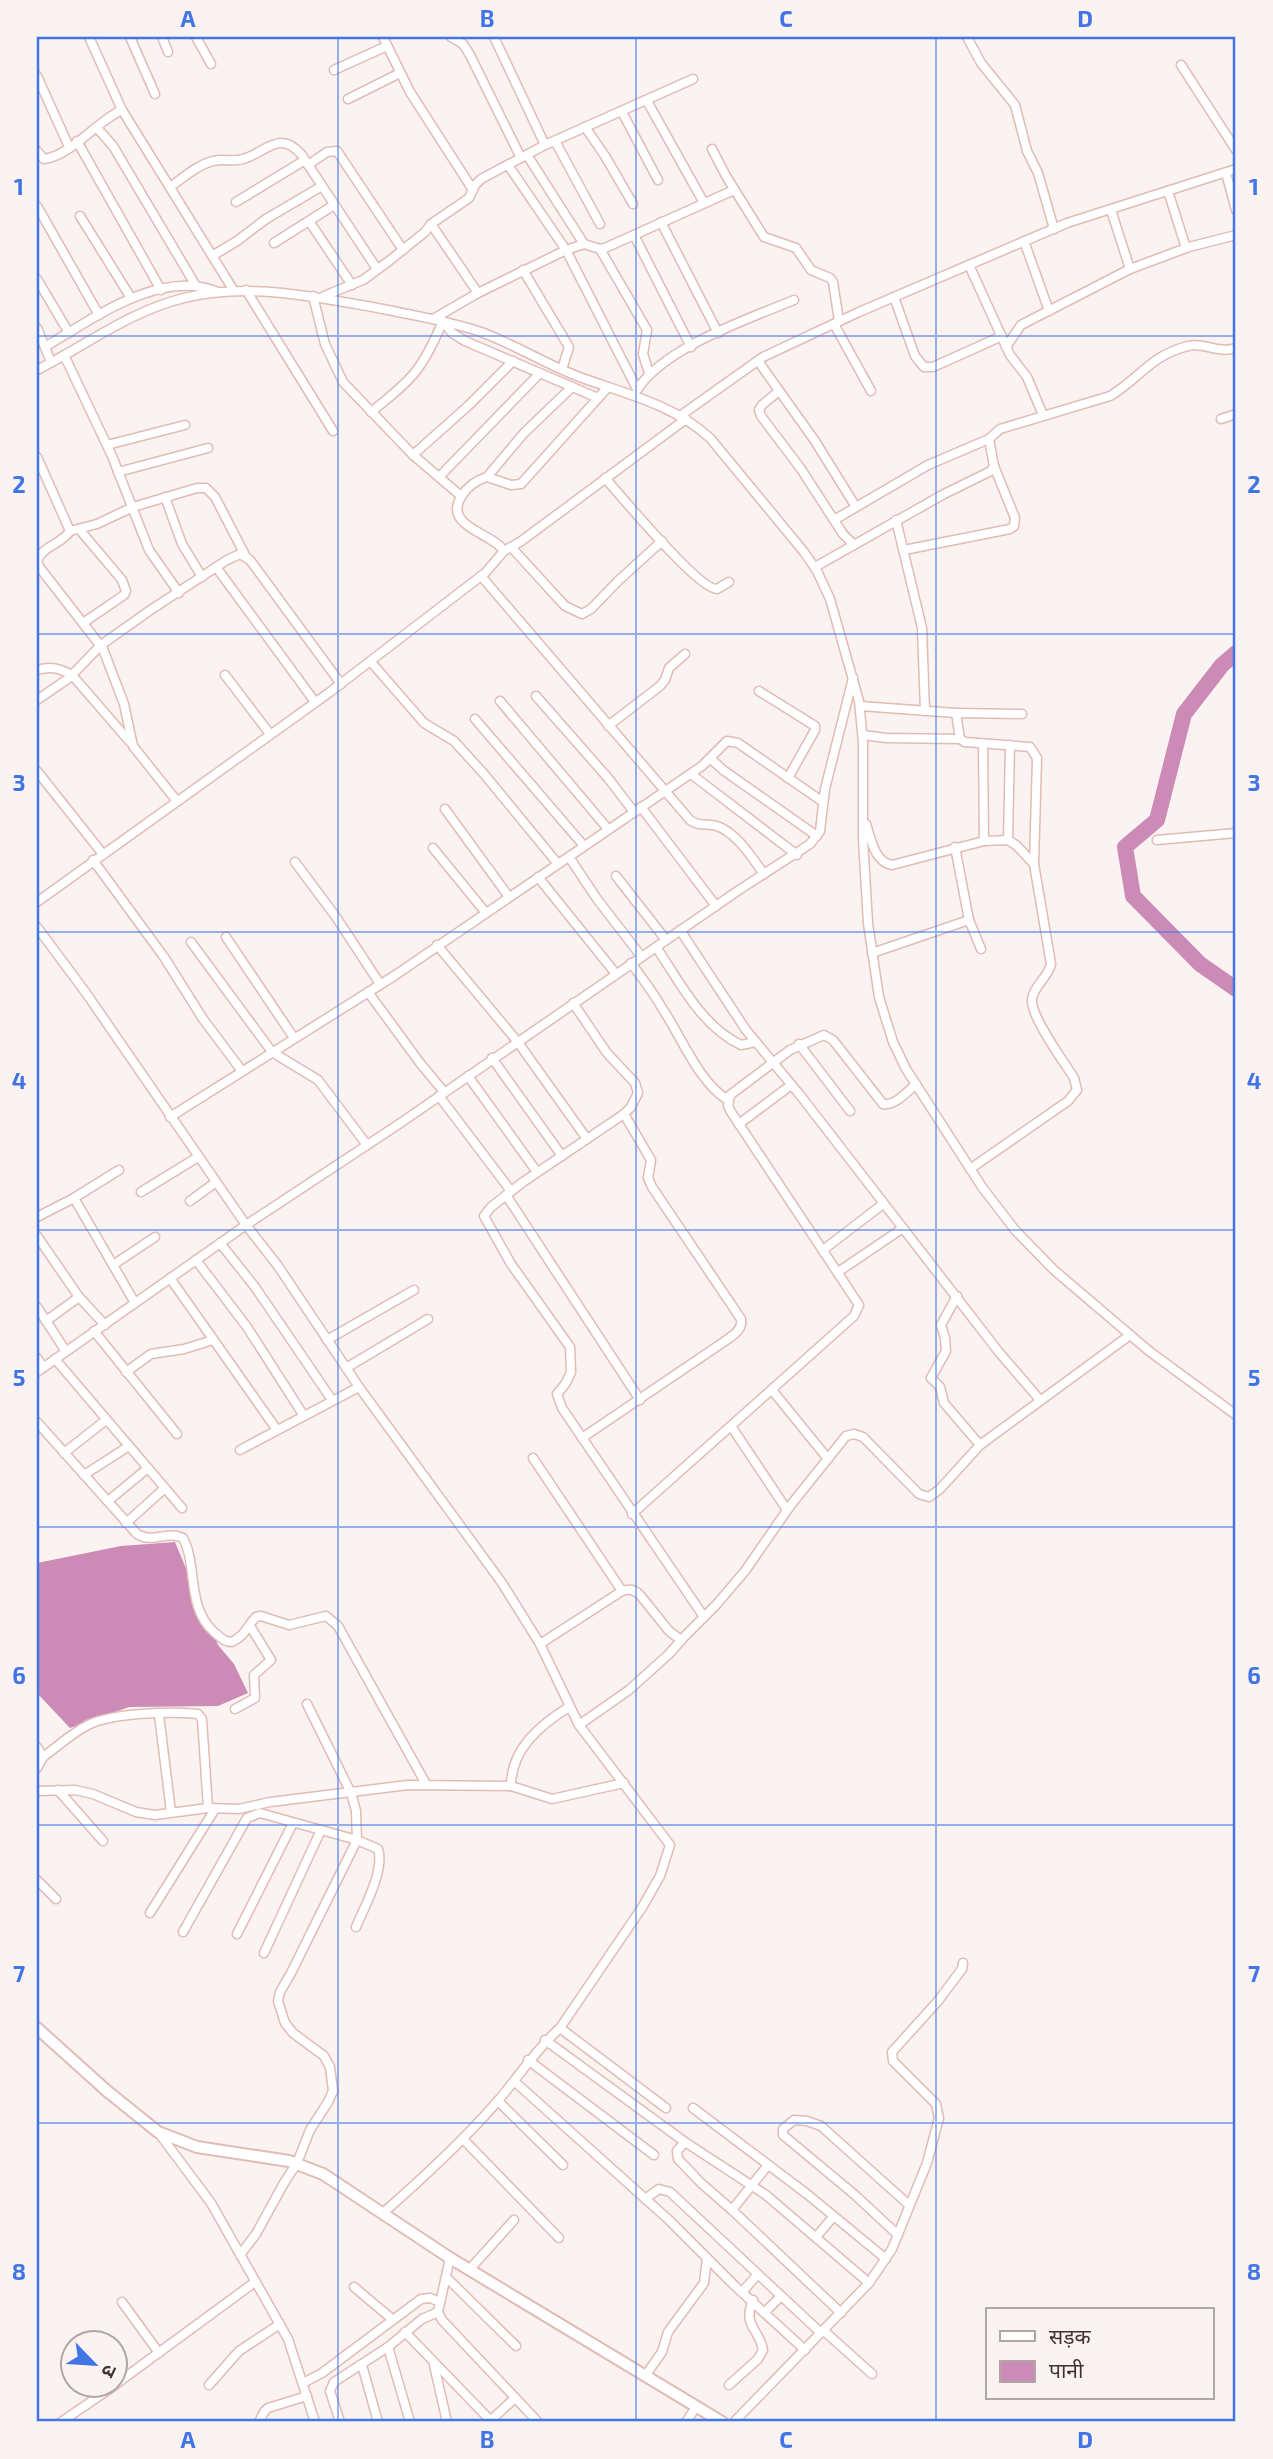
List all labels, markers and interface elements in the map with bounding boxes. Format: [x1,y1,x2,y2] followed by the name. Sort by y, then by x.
[180,4,196,32] text: A
[480,4,494,32] text: B
[779,4,793,32] text: C
[1077,4,1093,32] text: D
[14,172,24,200] text: 1
[1249,172,1259,200] text: 1
[12,470,26,498] text: 2
[1247,470,1261,498] text: 2
[12,768,26,796] text: 3
[1247,768,1261,796] text: 3
[12,1066,26,1094] text: 4
[1247,1066,1261,1094] text: 4
[13,1363,25,1391] text: 5
[1248,1363,1260,1391] text: 5
[12,1661,26,1689] text: 6
[1247,1661,1261,1689] text: 6
[13,1959,25,1987] text: 7
[1248,1959,1260,1987] text: 7
[12,2257,26,2285] text: 8
[1247,2257,1261,2285] text: 8
[986,2308,1214,2400] legend
[1049,2323,1091,2348] text: सड़क
[60,2330,130,2400] north arrow
[1049,2357,1084,2382] text: पानी
[97,2361,123,2382] text: उ
[180,2425,196,2453] text: A
[480,2425,494,2453] text: B
[779,2425,793,2453] text: C
[1077,2425,1093,2453] text: D

